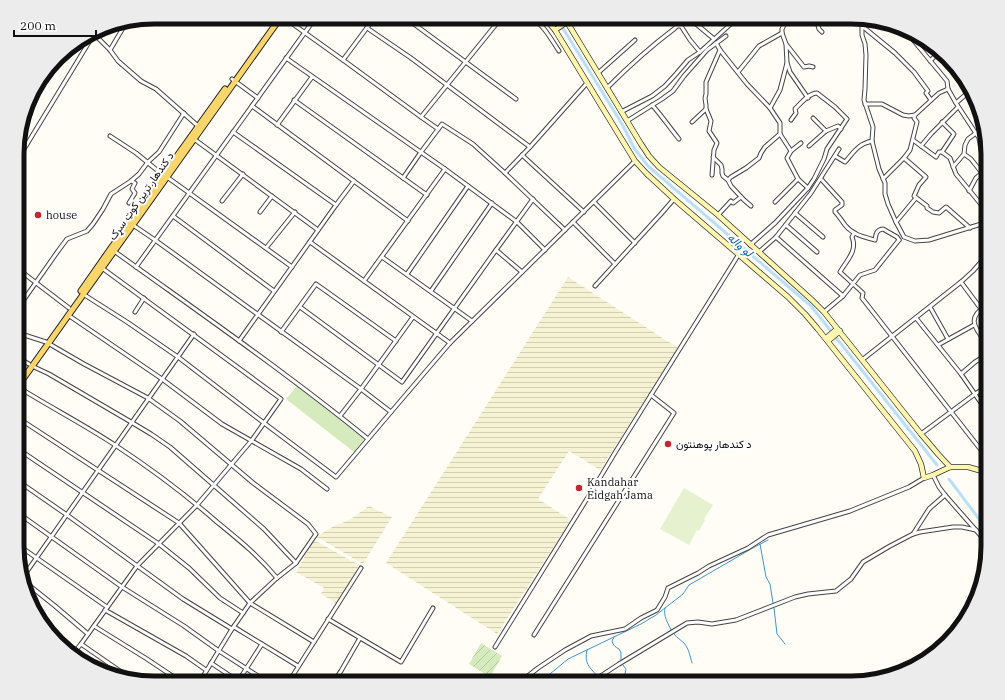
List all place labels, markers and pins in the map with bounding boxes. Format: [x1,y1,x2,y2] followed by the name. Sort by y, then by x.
[46,208,77,222] place label: house
[33,210,43,220] marker: house
[676,437,752,452] place label: د کندهار پوهنتون
[663,439,673,449] marker: د کندهار پوهنتون
[587,475,653,502] place label: Kandahar Eidgah Jama
[574,483,584,493] marker: Kandahar Eidgah Jama

